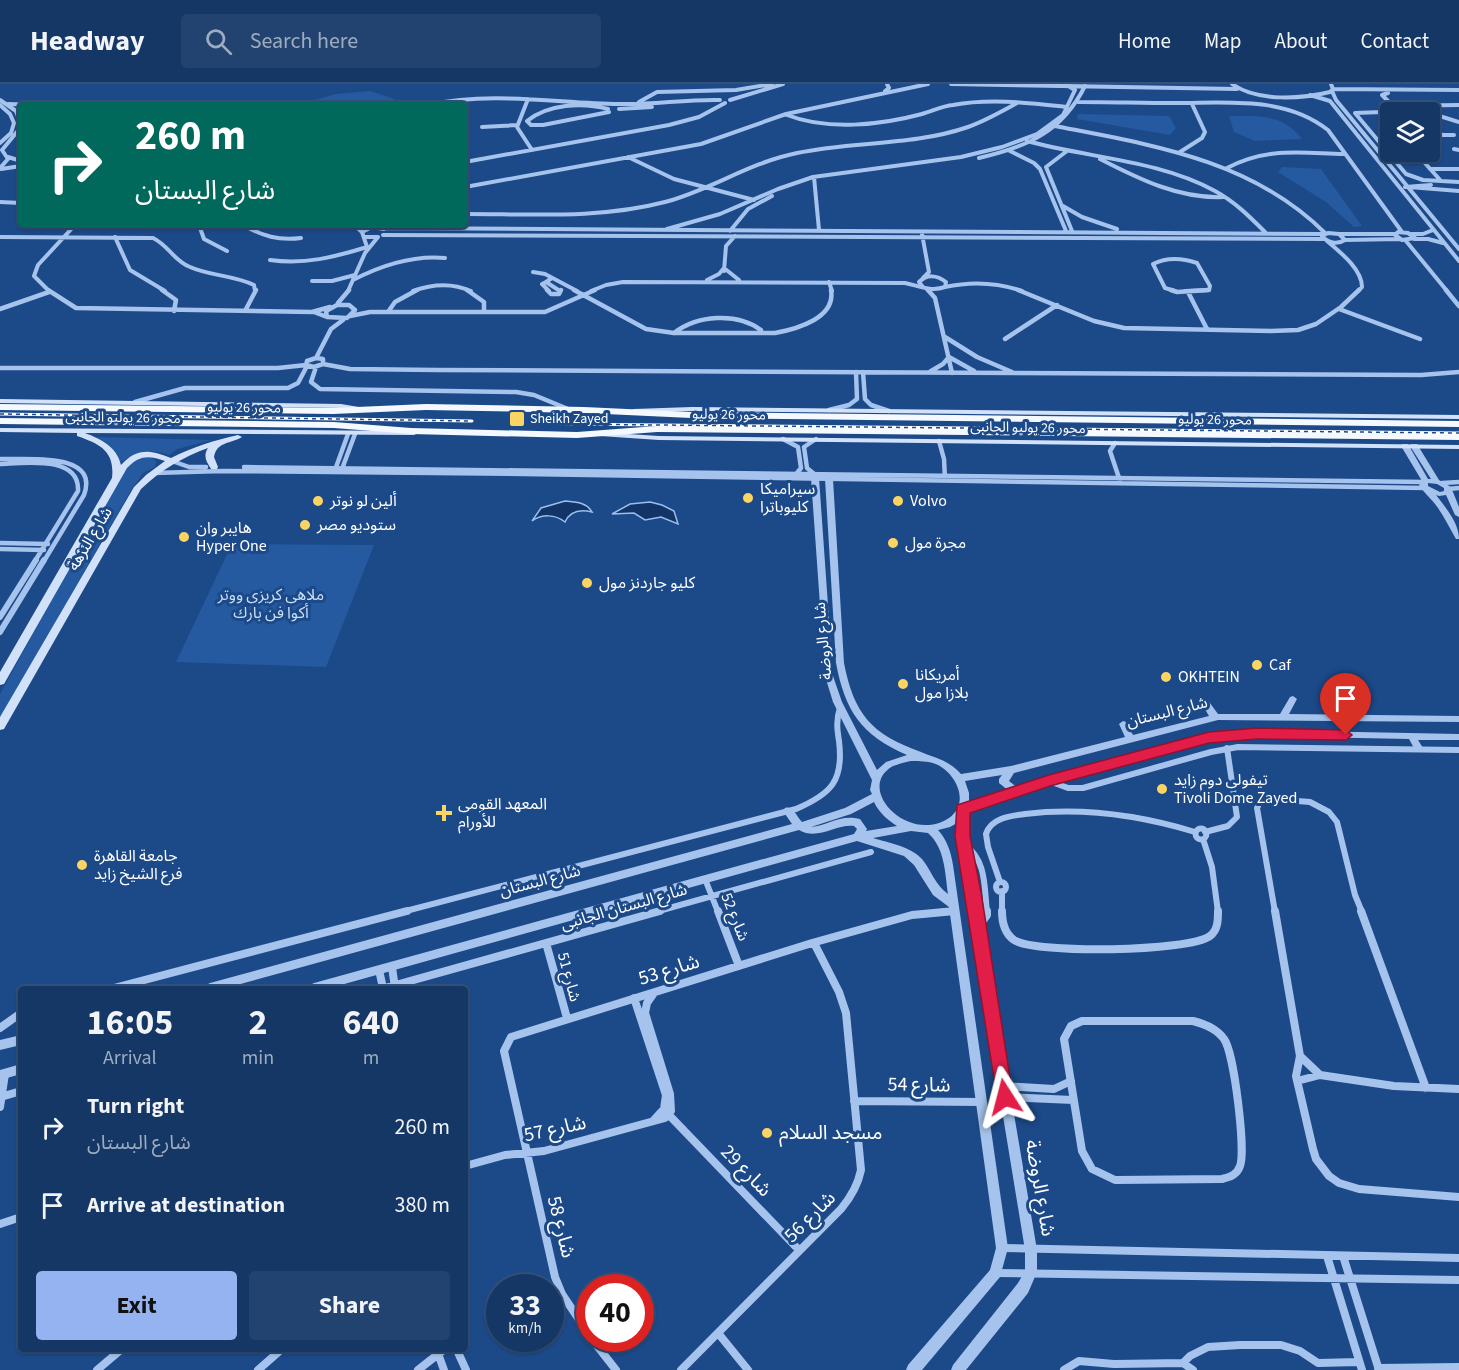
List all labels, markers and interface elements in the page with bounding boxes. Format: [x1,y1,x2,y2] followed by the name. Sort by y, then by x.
[181,14,601,68] search box
[30,21,145,61] text: Headway
[202,25,235,58] icon: search
[250,25,358,57] text: Search here
[1118,26,1171,56] text: Home
[1204,26,1242,56] text: Map
[1275,26,1327,56] text: About
[1360,26,1429,56] text: Contact
[1380,102,1440,162] map controls
[1380,102,1440,162] button: layers
[135,106,246,166] text: 260 m
[36,126,114,204] icon: right
[135,171,275,210] text: شارع البستان
[207,397,281,419] street label: محور 26 يوليو
[692,404,766,426] street label: محور 26 يوليو
[65,407,181,429] street label: محور 26 يوليو الجانبى
[530,409,608,429] place label: Sheikh Zayed
[1178,409,1252,431] street label: محور 26 يوليو
[508,410,526,428] marker: Sheikh Zayed
[970,417,1086,439] street label: محور 26 يوليو الجانبى
[760,478,815,518] place label: سيراميكا كليوباترا
[329,490,397,512] place label: ألين لو نوتر
[910,490,947,512] place label: Volvo
[741,491,755,505] marker: سيراميكا كليوباترا
[311,494,325,508] marker: ألين لو نوتر
[891,494,905,508] marker: Volvo
[62,503,118,575] street label: شارع النزهة
[316,514,396,536] place label: ستوديو مصر
[196,517,267,557] place label: هايبر وان Hyper One
[298,518,312,532] marker: ستوديو مصر
[177,530,191,544] marker: هايبر وان Hyper One
[905,532,966,554] place label: مجرة مول
[886,536,900,550] marker: مجرة مول
[599,572,696,594] place label: كليو جاردنز مول
[580,576,594,590] marker: كليو جاردنز مول
[217,584,324,624] park label: ملاهى كريزى ووتر أكوا فن بارك
[809,601,838,681] street label: شارع الروضة
[1269,654,1292,676] place label: Caf
[1250,658,1264,672] marker: Caf
[915,664,968,704] place label: أمريكانا بلازا مول
[1178,666,1240,688] place label: OKHTEIN
[1159,670,1173,684] marker: OKHTEIN
[1320,673,1371,735] pin
[896,677,910,691] marker: أمريكانا بلازا مول
[1329,682,1362,715] icon: arrive
[1124,691,1210,734] street label: شارع البستان
[1174,769,1297,809] place label: تيفولى دوم زايد Tivoli Dome Zayed
[1155,782,1169,796] marker: تيفولى دوم زايد Tivoli Dome Zayed
[458,793,547,834] place label: المعهد القومى للأورام
[435,804,453,822] marker: المعهد القومى للأورام
[94,845,183,886] place label: جامعة القاهرة فرع الشيخ زايد
[75,858,89,872] marker: جامعة القاهرة فرع الشيخ زايد
[497,860,583,903] street label: شارع البستان
[558,878,690,937] street label: شارع البستان الجانبى
[714,890,755,945] street label: شارع 52
[635,947,703,993] street label: شارع 53
[551,950,586,1004] street label: شارع 51
[86,997,173,1048] text: 16:05
[248,997,267,1048] text: 2
[343,997,400,1048] text: 640
[103,1044,157,1072] text: Arrival
[242,1044,274,1072] text: min
[363,1044,379,1072] text: m
[973,1065,1037,1129] position arrow
[887,1070,951,1100] street label: شارع 54
[87,1090,184,1122] text: Turn right
[521,1109,589,1149] street label: شارع 57
[36,1111,69,1144] icon: right
[395,1111,450,1143] text: 260 m
[779,1119,883,1147] place label: مسجد السلام
[760,1126,774,1140] marker: مسجد السلام
[87,1129,191,1157] text: شارع البستان
[1018,1138,1062,1238] street label: شارع الروضة
[714,1139,778,1203] street label: شارع 29
[778,1185,842,1249] street label: شارع 56
[36,1189,69,1222] icon: arrive
[87,1189,285,1221] text: Arrive at destination
[395,1189,450,1221] text: 380 m
[540,1193,582,1261] street label: شارع 58
[36,1271,237,1340] button: Exit
[249,1271,450,1340] button: Share
[576,1274,654,1352] speed limit sign: 40
[509,1284,541,1327] text: 33
[508,1318,542,1339] text: km/h

